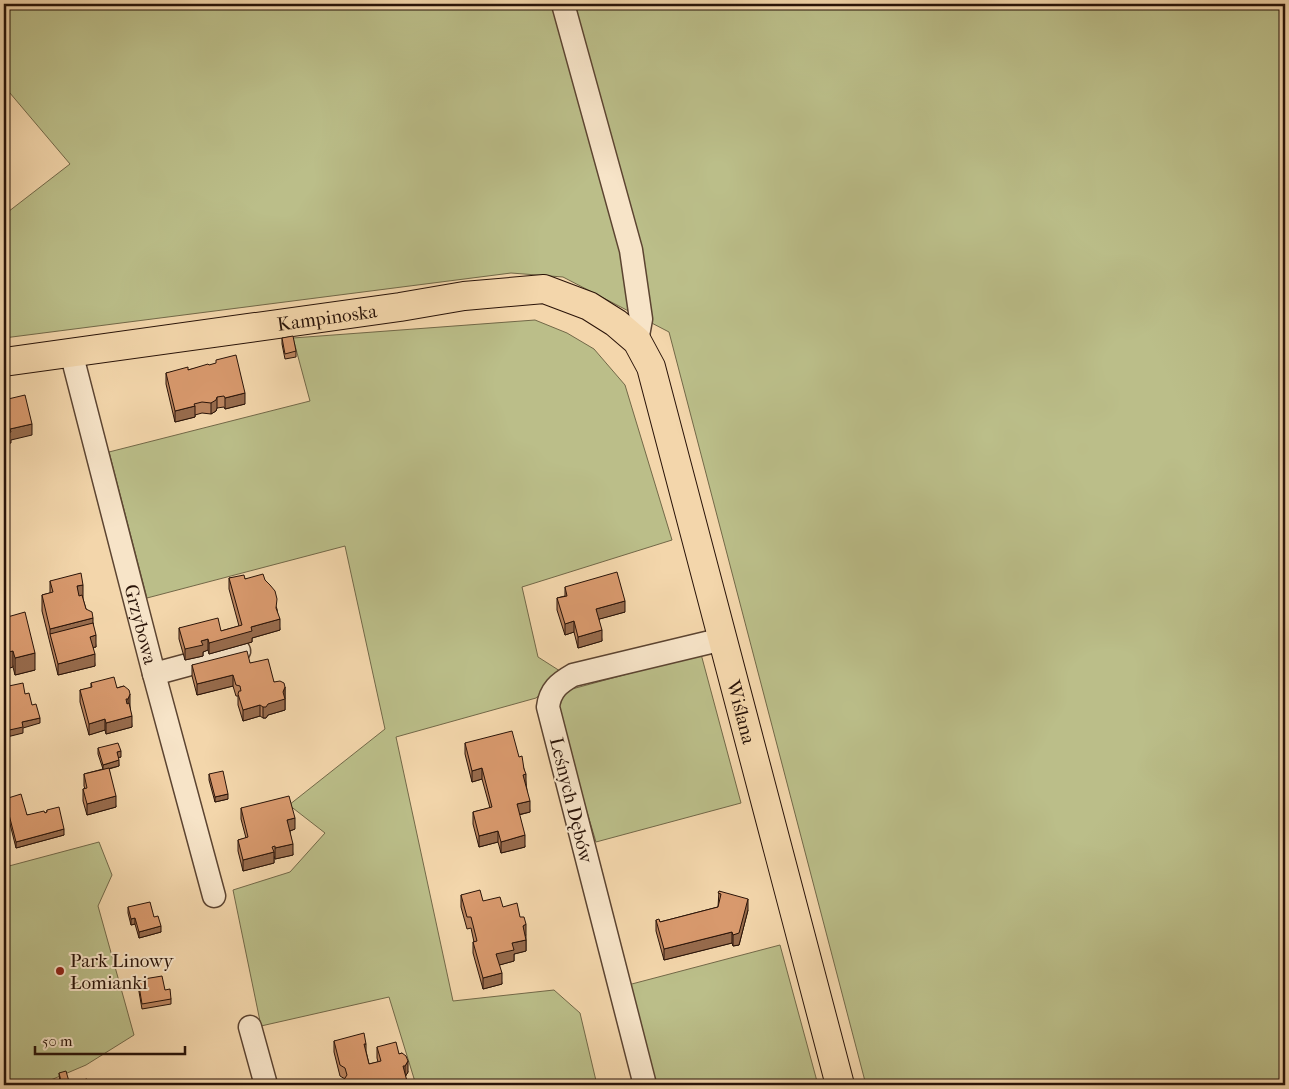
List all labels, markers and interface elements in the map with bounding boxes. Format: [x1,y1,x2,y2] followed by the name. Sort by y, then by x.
[276,300,379,336] street label: Kampinoska
[119,582,161,667] street label: Grzybowa
[722,677,760,747] street label: Wiślana
[545,735,597,866] street label: Leśnych Dębów
[70,950,174,994] place label: Park Linowy Łomianki
[54,965,66,977] marker: Park Linowy Łomianki
[35,1024,185,1056] scale bar
[42,1032,73,1050] text: 50 m

